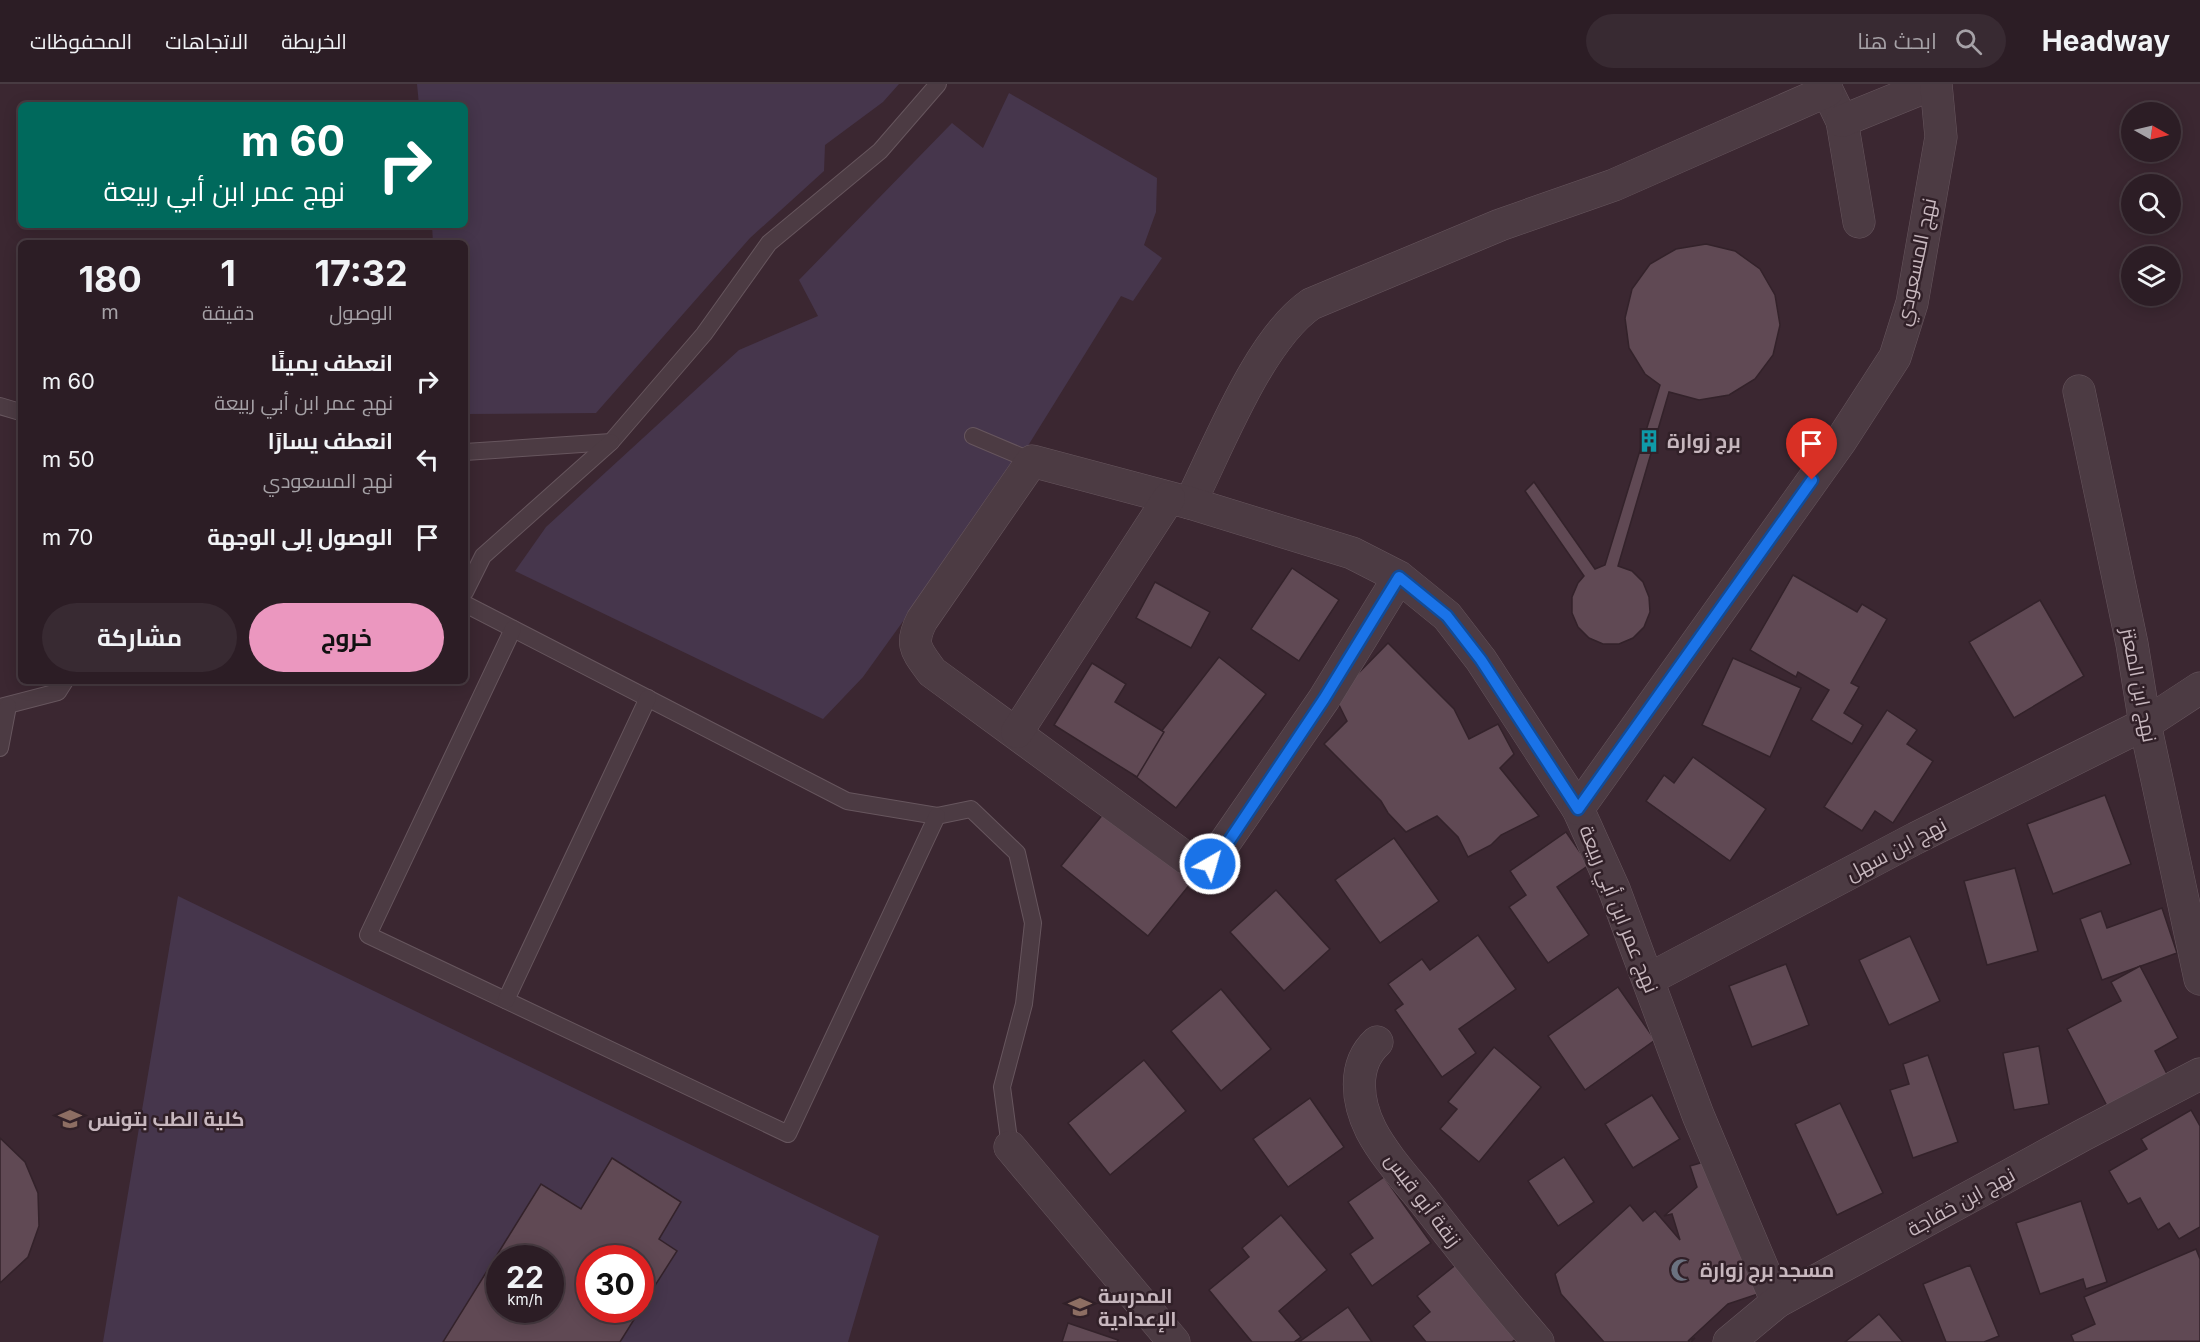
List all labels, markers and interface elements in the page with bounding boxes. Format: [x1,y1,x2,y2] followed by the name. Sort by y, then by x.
[1586,14,2006,68] search box
[2042,24,2170,58] text: Headway
[1952,25,1985,58] icon: search
[1857,28,1937,54] text: ابحث هنا
[30,29,132,54] text: المحفوظات
[165,29,248,54] text: الاتجاهات
[281,29,347,54] text: الخريطة
[2121,102,2181,162] north arrow
[2121,102,2181,306] map controls
[241,115,345,166] text: 60 m
[366,126,444,204] icon: right
[2121,174,2181,234] button: search
[104,175,345,208] text: نهج عمر ابن أبي ربيعة
[1891,196,1945,329] street label: نهج المسعودي
[2121,246,2181,306] button: layers
[220,251,236,295] text: 1
[314,251,408,295] text: 17:32
[78,257,142,301] text: 180
[101,300,119,324] text: m
[202,301,254,325] text: دقيقة
[329,301,393,325] text: الوصول
[271,350,393,376] text: انعطف يمينًا
[411,365,444,398] icon: right
[42,368,95,394] text: 60 m
[214,391,393,415] text: نهج عمر ابن أبي ربيعة
[1786,418,1837,480] pin
[1795,427,1828,460] icon: arrive
[268,428,393,454] text: انعطف يسارًا
[1636,428,1662,454] building icon: برج زوارة
[1667,429,1741,455] place label: برج زوارة
[411,443,444,476] icon: left
[42,446,95,472] text: 50 m
[263,469,393,493] text: نهج المسعودي
[411,521,444,554] icon: arrive
[42,524,93,550] text: 70 m
[207,524,393,550] text: الوصول إلى الوجهة
[42,603,237,672] button: مشاركة
[249,603,444,672] button: خروج
[2114,625,2162,745] street label: نهج ابن المعتز
[1841,812,1951,887] street label: نهج ابن سهل
[1571,822,1664,998] street label: نهج عمر ابن أبي ربيعة
[1178,832,1242,896] position arrow
[57,1106,83,1132] school or university icon: كلية الطب بتونس
[88,1107,244,1131] place label: كلية الطب بتونس
[1379,1148,1466,1252] street label: زنقة أبو قيس
[1903,1163,2020,1243] street label: نهج ابن خفاجة
[576,1245,654,1323] speed limit sign: 30
[1669,1257,1695,1283] mosque icon: مسجد برج زوارة
[1700,1258,1834,1284] place label: مسجد برج زوارة
[506,1259,544,1295] text: 22
[1098,1284,1177,1333] place label: المدرسة الإعدادية
[507,1290,543,1309] text: km/h
[1067,1294,1093,1320] school or university icon: المدرسة الإعدادية

